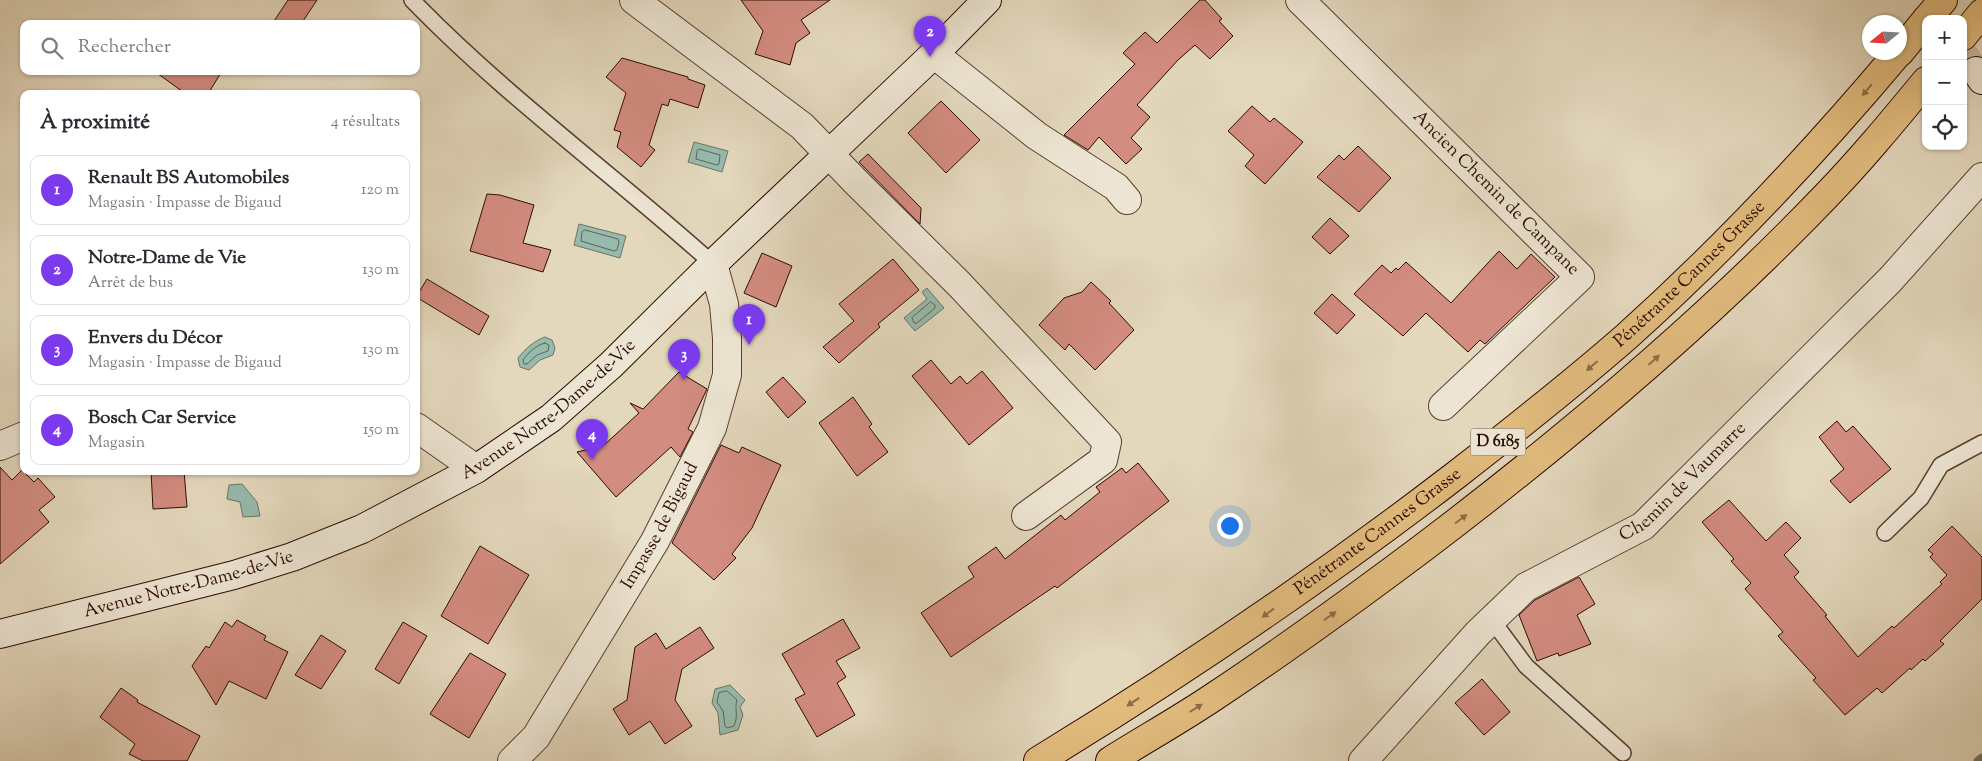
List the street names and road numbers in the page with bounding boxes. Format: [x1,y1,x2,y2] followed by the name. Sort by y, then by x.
[1406,105,1585,282] street label: Ancien Chemin de Campane
[1609,195,1772,354] street label: Pénétrante Cannes Grasse
[457,334,642,487] street label: Avenue Notre-Dame-de-Vie
[1615,417,1753,549] street label: Chemin de Vaumarre
[1470,428,1526,456] road number: D 6185
[615,458,706,595] street label: Impasse de Bigaud
[1289,462,1467,603] street label: Pénétrante Cannes Grasse
[81,544,297,625] street label: Avenue Notre-Dame-de-Vie

